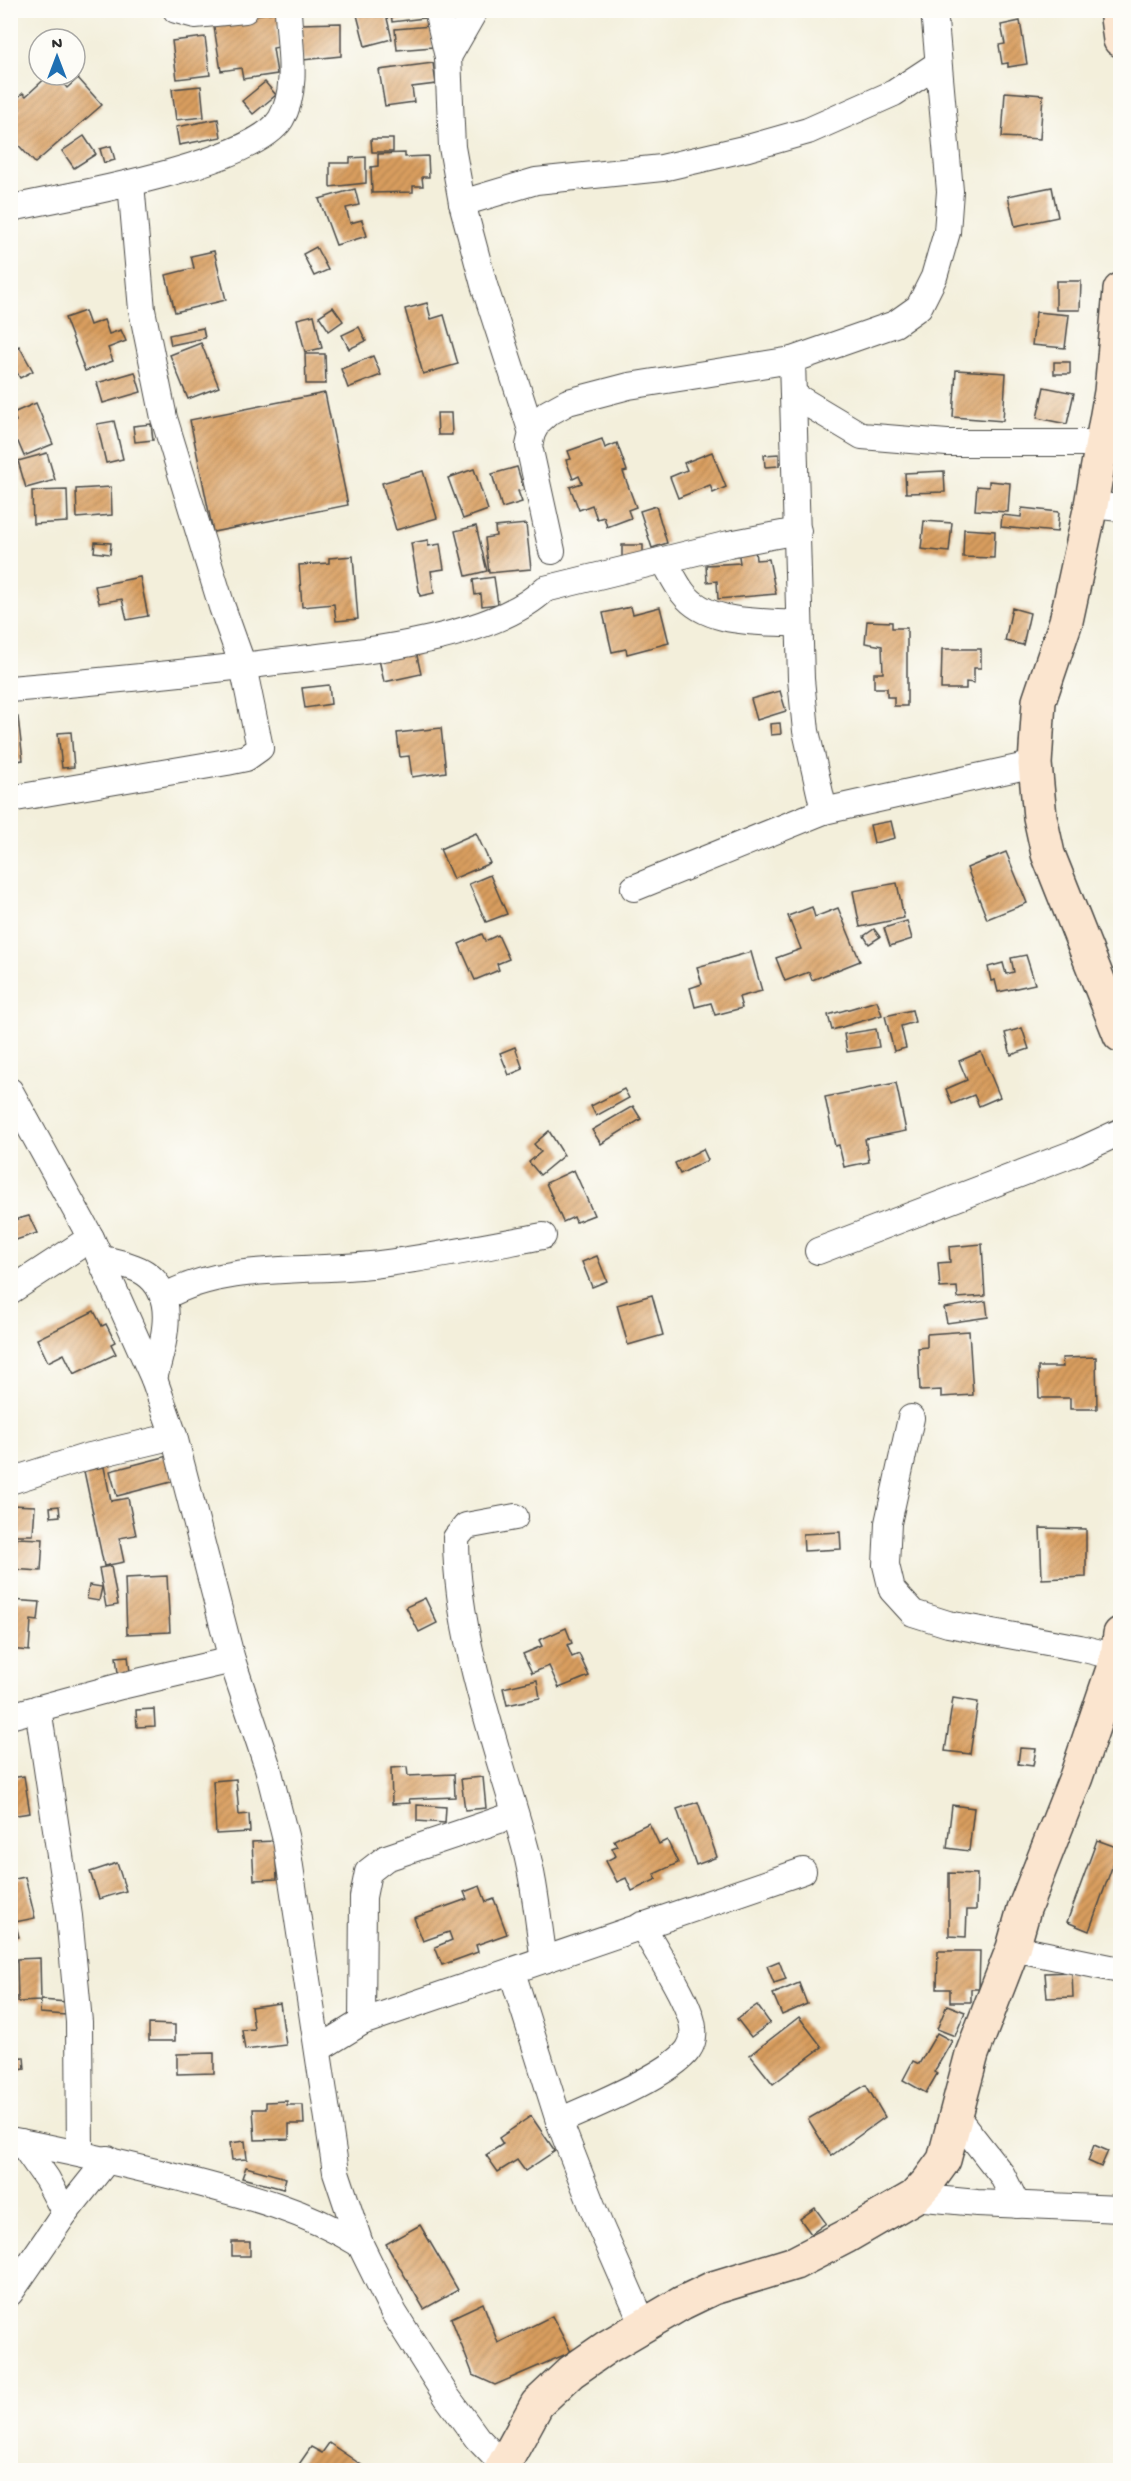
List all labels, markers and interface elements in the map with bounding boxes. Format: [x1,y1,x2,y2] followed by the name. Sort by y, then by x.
[27,27,87,87] north arrow
[52,36,63,55] text: N

